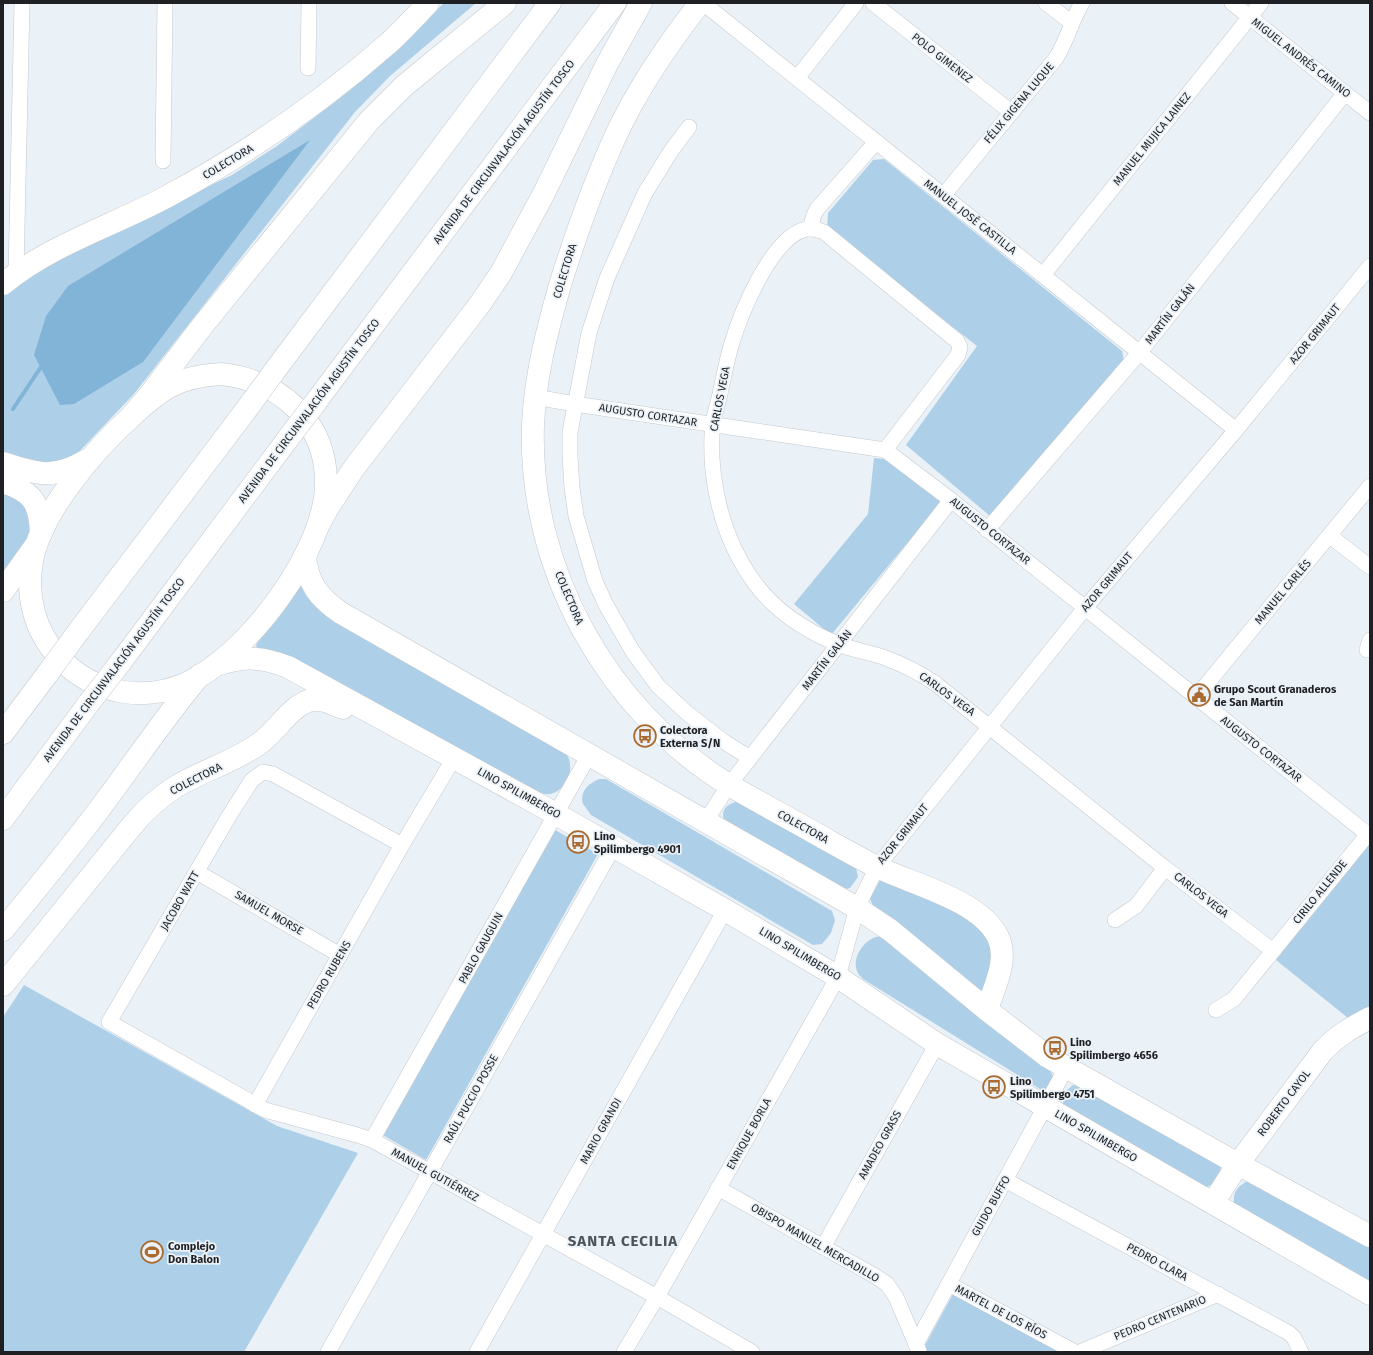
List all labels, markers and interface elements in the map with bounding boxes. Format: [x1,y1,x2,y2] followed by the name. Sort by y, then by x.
[1249,15,1354,101] street label: MIGUEL ANDRÉS CAMINO
[909,30,975,86] street label: POLO GIMENEZ
[430,57,578,247] street label: AVENIDA DE CIRCUNVALACIÓN AGUSTÍN TOSCO
[981,59,1057,146] street label: FÉLIX GIGENA LUQUE
[1111,90,1194,188] street label: MANUEL MUJICA LAINEZ
[200,141,256,182] street label: COLECTORA
[921,176,1020,258] street label: MANUEL JOSÉ CASTILLA
[550,241,580,300] street label: COLECTORA
[1142,281,1198,347] street label: MARTÍN GALÁN
[1287,301,1343,367] street label: AZOR GRIMAUT
[235,316,383,506] street label: AVENIDA DE CIRCUNVALACIÓN AGUSTÍN TOSCO
[707,365,733,433] street label: CARLOS VEGA
[598,401,698,429] street label: AUGUSTO CORTAZAR
[947,495,1033,568] street label: AUGUSTO CORTAZAR
[1078,549,1136,614] street label: AZOR GRIMAUT
[1251,556,1314,627] street label: MANUEL CARLÉS
[552,569,586,627] street label: COLECTORA
[40,575,188,765] street label: AVENIDA DE CIRCUNVALACIÓN AGUSTÍN TOSCO
[799,627,855,693] street label: MARTÍN GALÁN
[917,669,978,719] street label: CARLOS VEGA
[1186,682,1212,708] public building icon: Grupo Scout Granaderos de San Martín
[1214,683,1337,709] place label: Grupo Scout Granaderos de San Martín
[1218,713,1304,785] street label: AUGUSTO CORTAZAR
[632,723,658,749] bus stop icon: Colectora Externa S/N
[660,724,720,750] place label: Colectora Externa S/N
[168,760,225,798] street label: COLECTORA
[475,765,563,821] street label: LINO SPILIMBERGO
[875,801,931,867] street label: AZOR GRIMAUT
[775,808,832,847] street label: COLECTORA
[565,829,591,855] bus stop icon: Lino Spilimbergo 4901
[594,830,681,856] place label: Lino Spilimbergo 4901
[1290,857,1350,927] street label: CIRILO ALLENDE
[158,869,202,933] street label: JACOBO WATT
[1171,870,1231,921] street label: CARLOS VEGA
[232,888,306,938] street label: SAMUEL MORSE
[456,910,506,986] street label: PABLO GAUGUIN
[757,924,843,984] street label: LINO SPILIMBERGO
[304,939,354,1011] street label: PEDRO RUBENS
[1042,1035,1068,1061] bus stop icon: Lino Spilimbergo 4656
[1070,1036,1158,1062] place label: Lino Spilimbergo 4656
[440,1052,501,1146] street label: RAÚL PUCCIO POSSE
[1255,1067,1313,1139] street label: ROBERTO CAYOL
[981,1074,1007,1100] bus stop icon: Lino Spilimbergo 4751
[1010,1075,1095,1101] place label: Lino Spilimbergo 4751
[724,1095,774,1172] street label: ENRIQUE BORLA
[578,1096,624,1166] street label: MARIO GRANDI
[1052,1107,1140,1165] street label: LINO SPILIMBERGO
[856,1108,904,1182] street label: AMADEO GRASS
[389,1145,482,1205] street label: MANUEL GUTIÉRREZ
[969,1173,1013,1239] street label: GUIDO BUFFO
[748,1201,882,1285] street label: OBISPO MANUEL MERCADILLO
[568,1232,678,1250] district label: SANTA CECILIA
[139,1239,165,1265] sports icon: Complejo Don Balon
[168,1240,219,1266] place label: Complejo Don Balon
[1124,1240,1190,1284] street label: PEDRO CLARA
[953,1281,1050,1342] street label: MARTEL DE LOS RÍOS
[1112,1293,1208,1343] street label: PEDRO CENTENARIO

